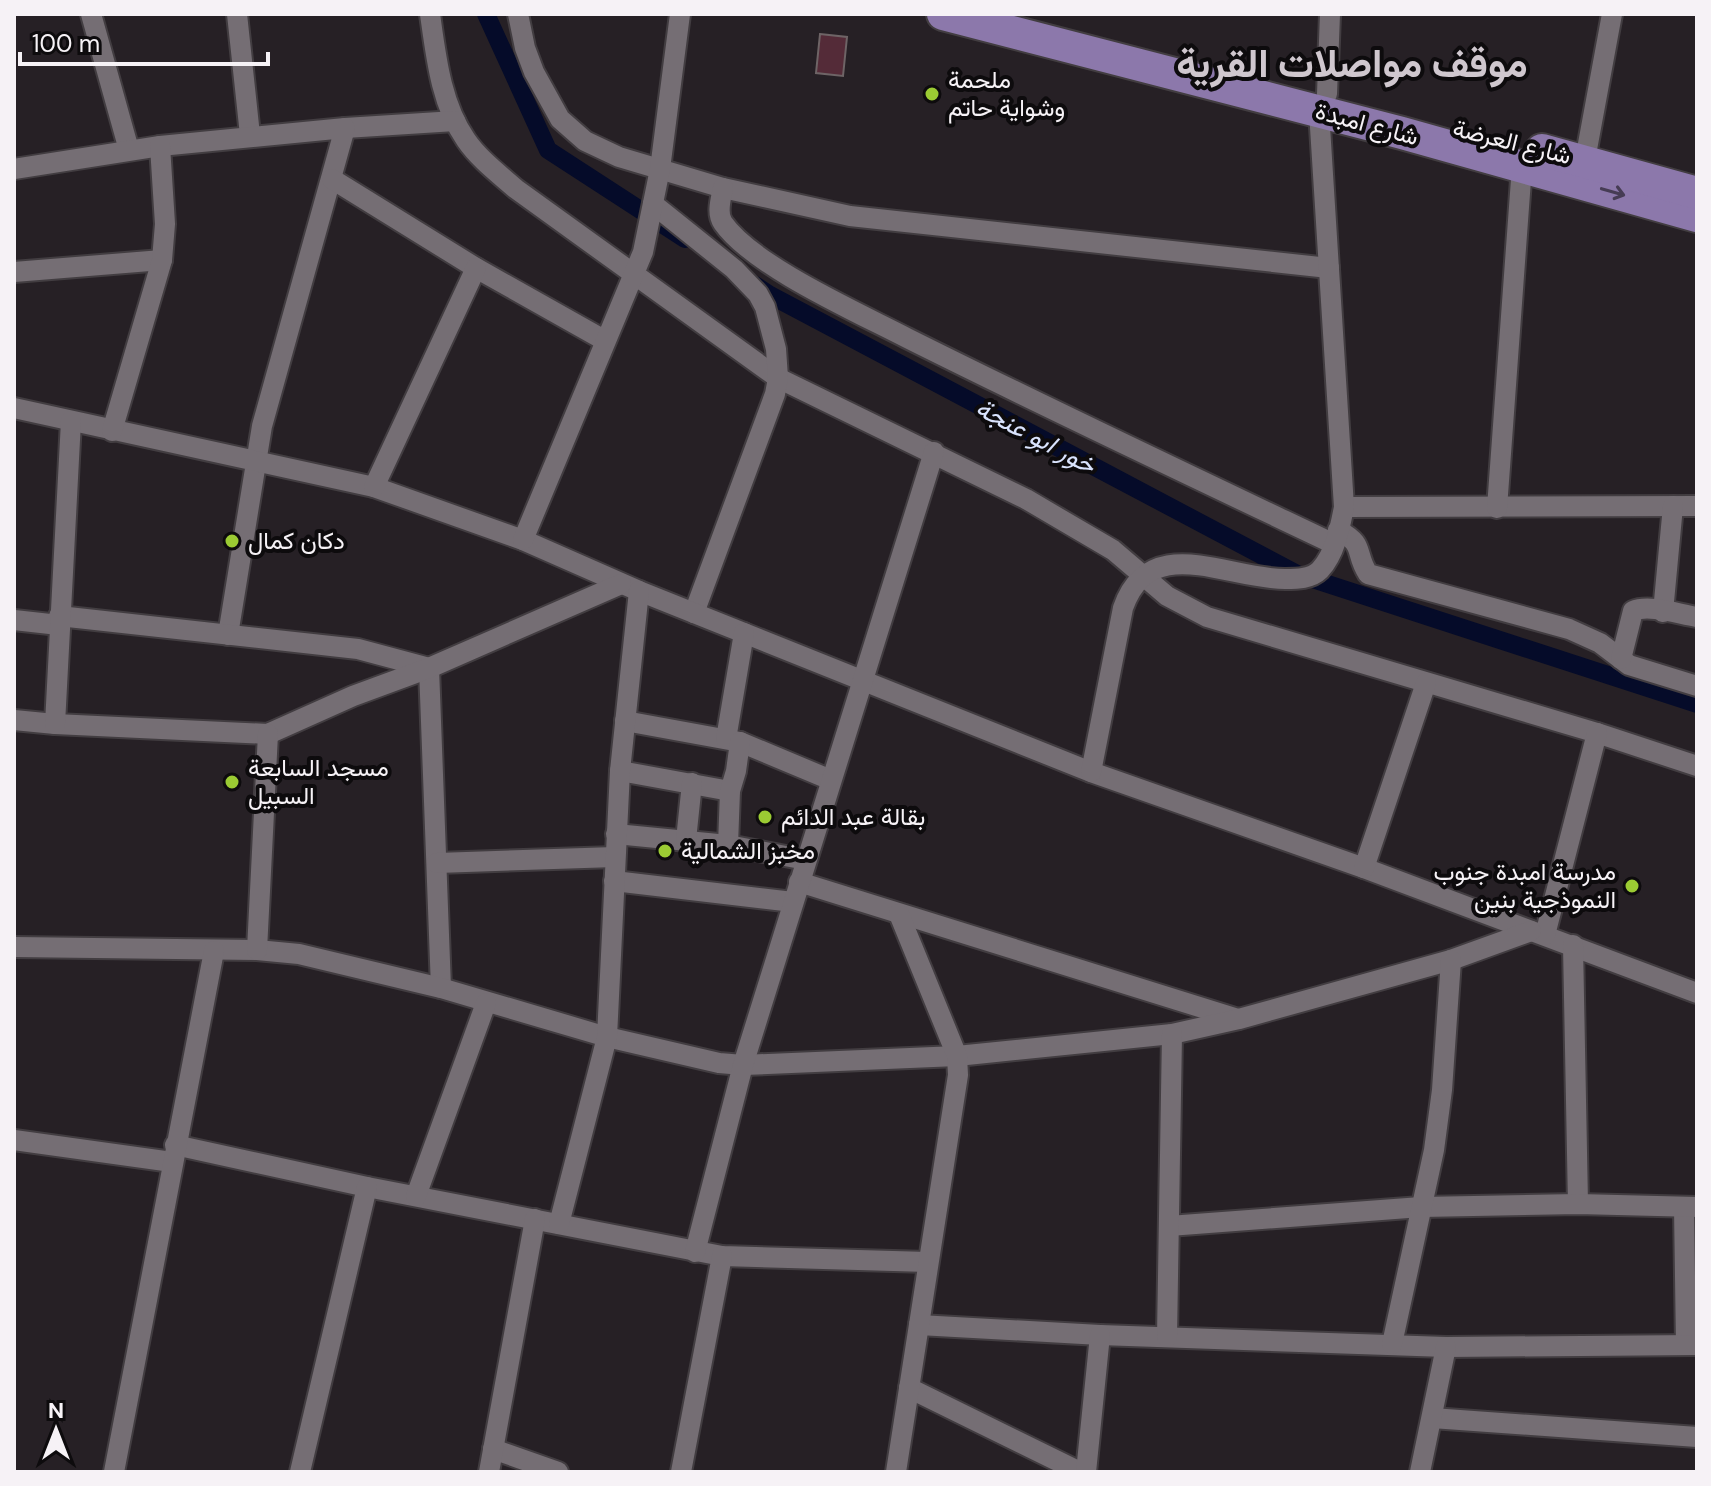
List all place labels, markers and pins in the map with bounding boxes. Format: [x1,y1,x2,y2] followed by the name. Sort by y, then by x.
[948,64,1065,124] place label: ملحمة وشواية حاتم
[923,85,941,103] marker: ملحمة وشواية حاتم
[248,525,345,556] place label: دكان كمال
[223,532,241,550] marker: دكان كمال
[248,752,389,811] place label: مسجد السابعة السبيل
[223,773,241,791] marker: مسجد السابعة السبيل
[781,801,925,833] place label: بقالة عبد الدائم
[756,808,774,826] marker: بقالة عبد الدائم
[681,835,815,866] place label: مخبز الشمالية
[656,842,674,860] marker: مخبز الشمالية
[1434,856,1616,915] place label: مدرسة امبدة جنوب النموذجية بنين
[1623,877,1641,895] marker: مدرسة امبدة جنوب النموذجية بنين

